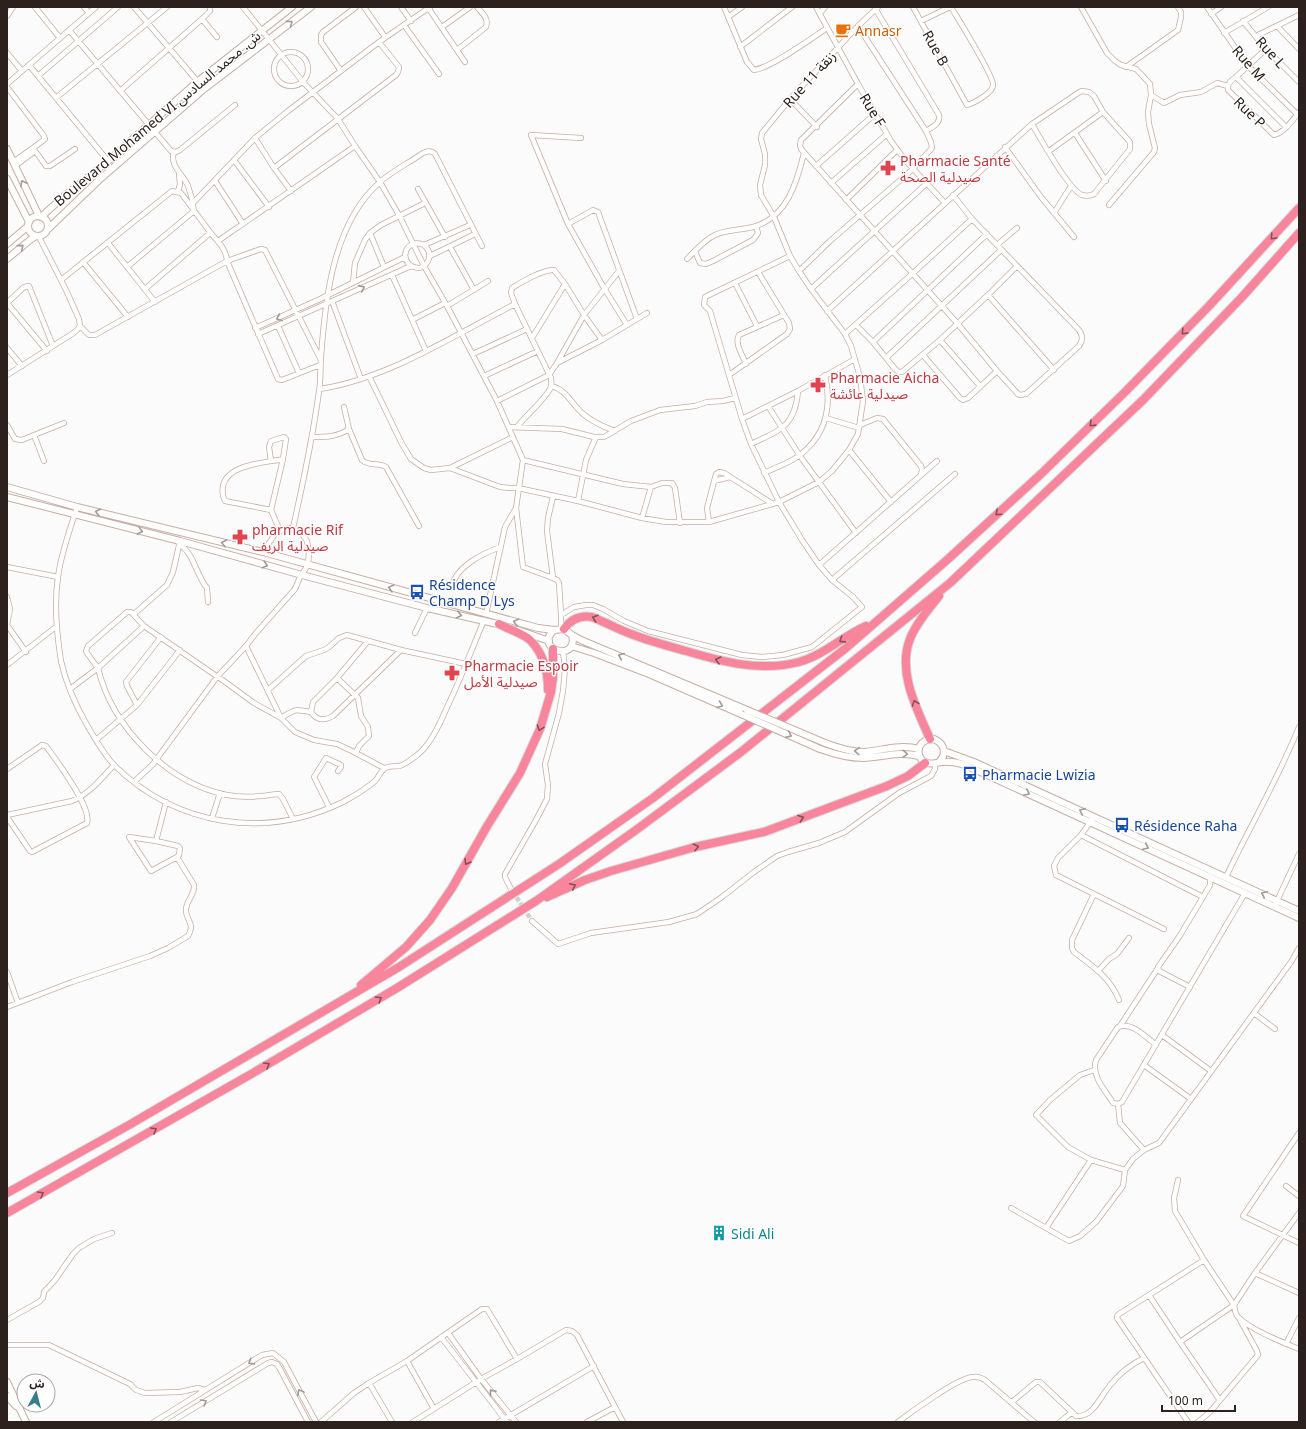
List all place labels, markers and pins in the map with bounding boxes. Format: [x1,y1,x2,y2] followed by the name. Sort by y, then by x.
[834,21,852,39] cafe icon: Annasr
[855,21,902,40] place label: Annasr
[900,151,1011,186] place label: Pharmacie Santé صيدلية الصحة
[879,159,897,177] pharmacy icon: Pharmacie Santé صيدلية الصحة
[830,368,939,403] place label: Pharmacie Aicha صيدلية عائشة
[809,376,827,394] pharmacy icon: Pharmacie Aicha صيدلية عائشة
[252,520,344,555] place label: pharmacie Rif صيدلية الريف
[231,528,249,546] pharmacy icon: pharmacie Rif صيدلية الريف
[429,575,515,610] place label: Résidence Champ D Lys
[408,583,426,601] bus stop icon: Résidence Champ D Lys
[464,656,579,691] place label: Pharmacie Espoir صيدلية الأمل
[443,664,461,682] pharmacy icon: Pharmacie Espoir صيدلية الأمل
[961,765,979,783] bus stop icon: Pharmacie Lwizia
[982,765,1096,784] place label: Pharmacie Lwizia
[1113,816,1131,834] bus stop icon: Résidence Raha
[1134,816,1237,835] place label: Résidence Raha
[710,1224,728,1242] building icon: Sidi Ali
[731,1224,774,1243] place label: Sidi Ali

